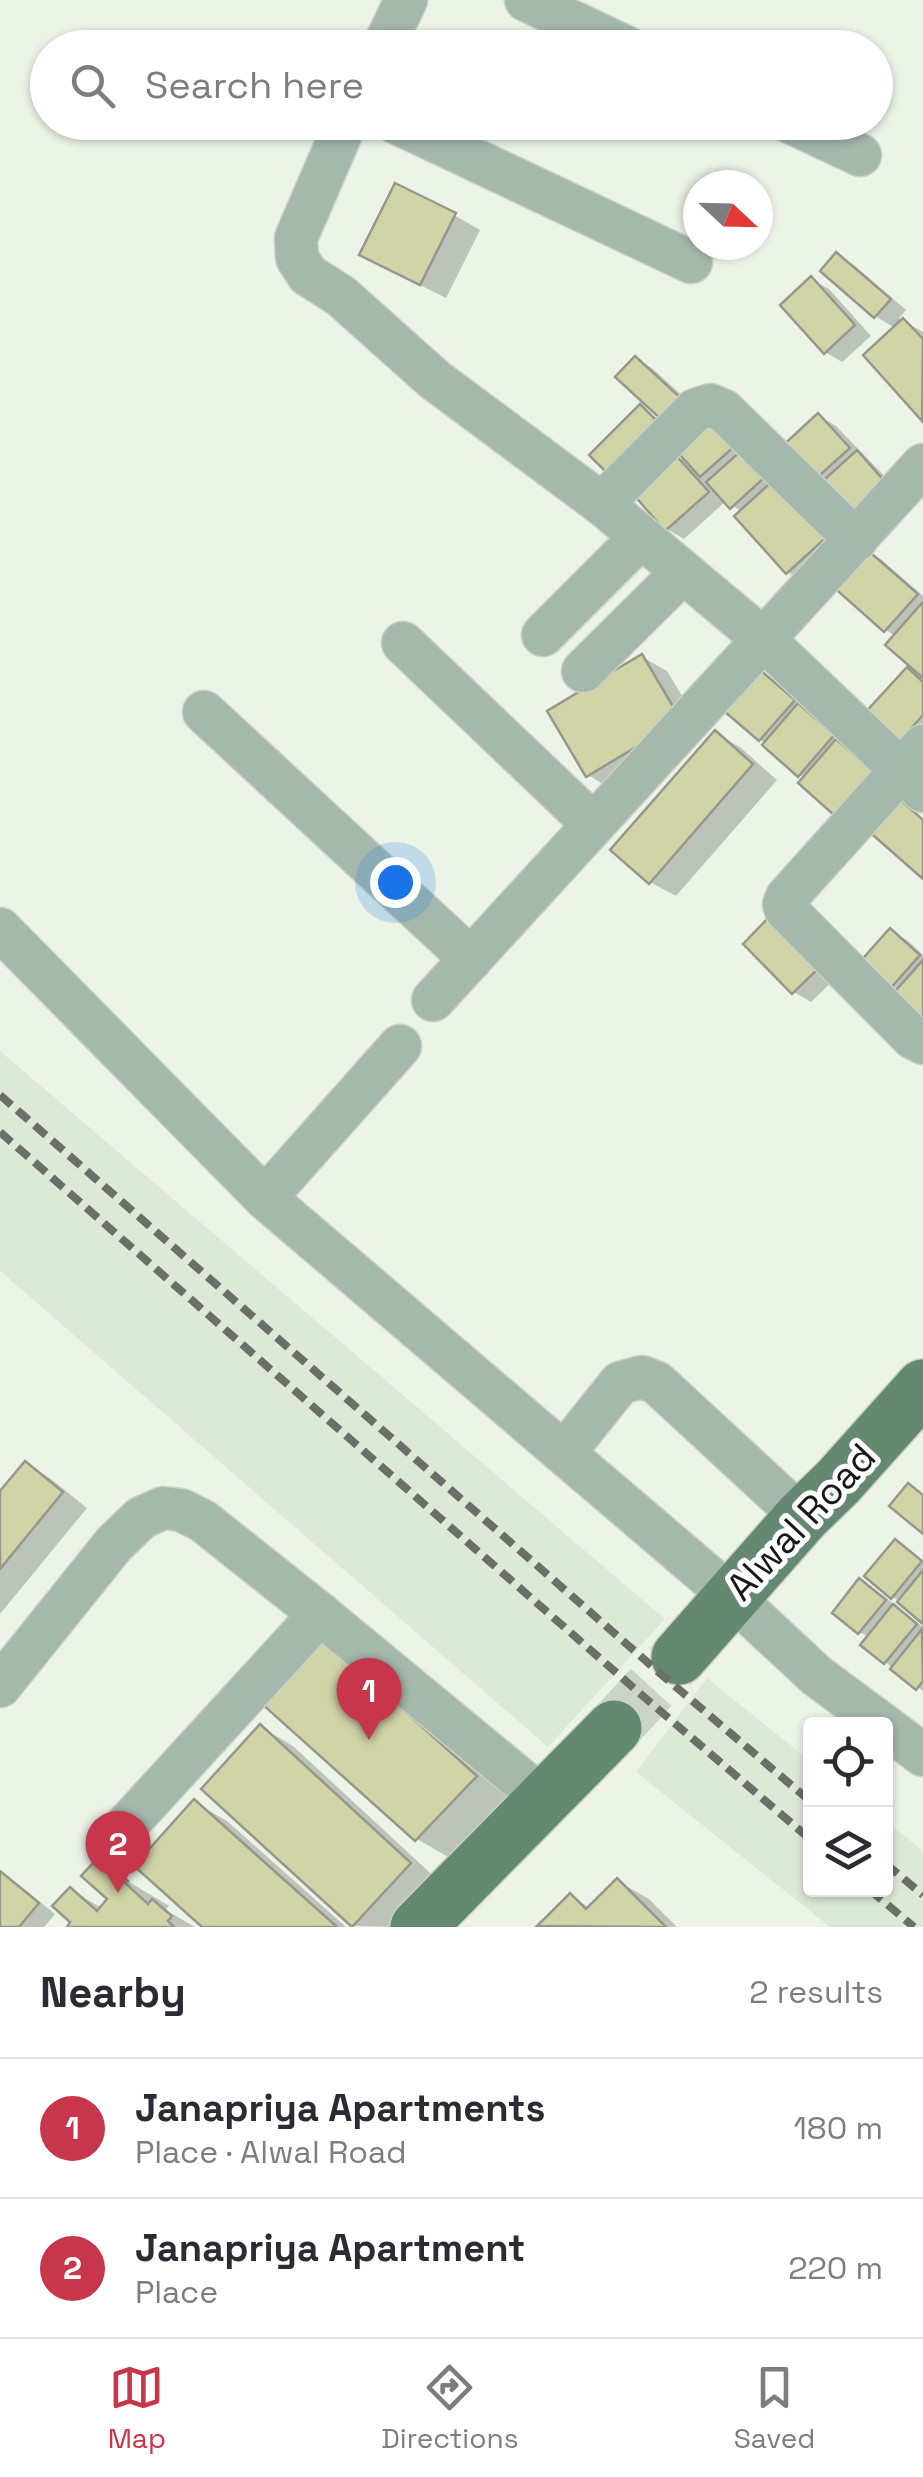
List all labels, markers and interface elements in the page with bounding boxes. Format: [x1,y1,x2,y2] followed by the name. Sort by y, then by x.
[30,30,893,140] search box
[65,58,120,113] icon: search
[145,61,364,109] text: Search here
[683,170,773,260] north arrow
[370,857,421,908] your location
[716,1433,886,1611] street label: Alwal Road
[336,1658,402,1740] pin: 1
[803,1717,893,1897] map controls
[803,1717,893,1807] button: locate
[803,1807,893,1897] button: layers
[86,1810,150,1893] pin: 2
[40,1966,186,2019] text: Nearby
[749,1972,883,2012] text: 2 results
[135,2084,545,2132] text: Janapriya Apartments
[65,2108,80,2148] text: 1
[793,2108,883,2148] text: 180 m
[135,2132,407,2172] text: Place · Alwal Road
[135,2224,525,2272] text: Janapriya Apartment
[63,2248,82,2288] text: 2
[788,2248,883,2288] text: 220 m
[135,2272,218,2312] text: Place
[108,2360,166,2456] tab: Map
[381,2360,518,2456] tab: Directions
[734,2360,815,2456] tab: Saved

